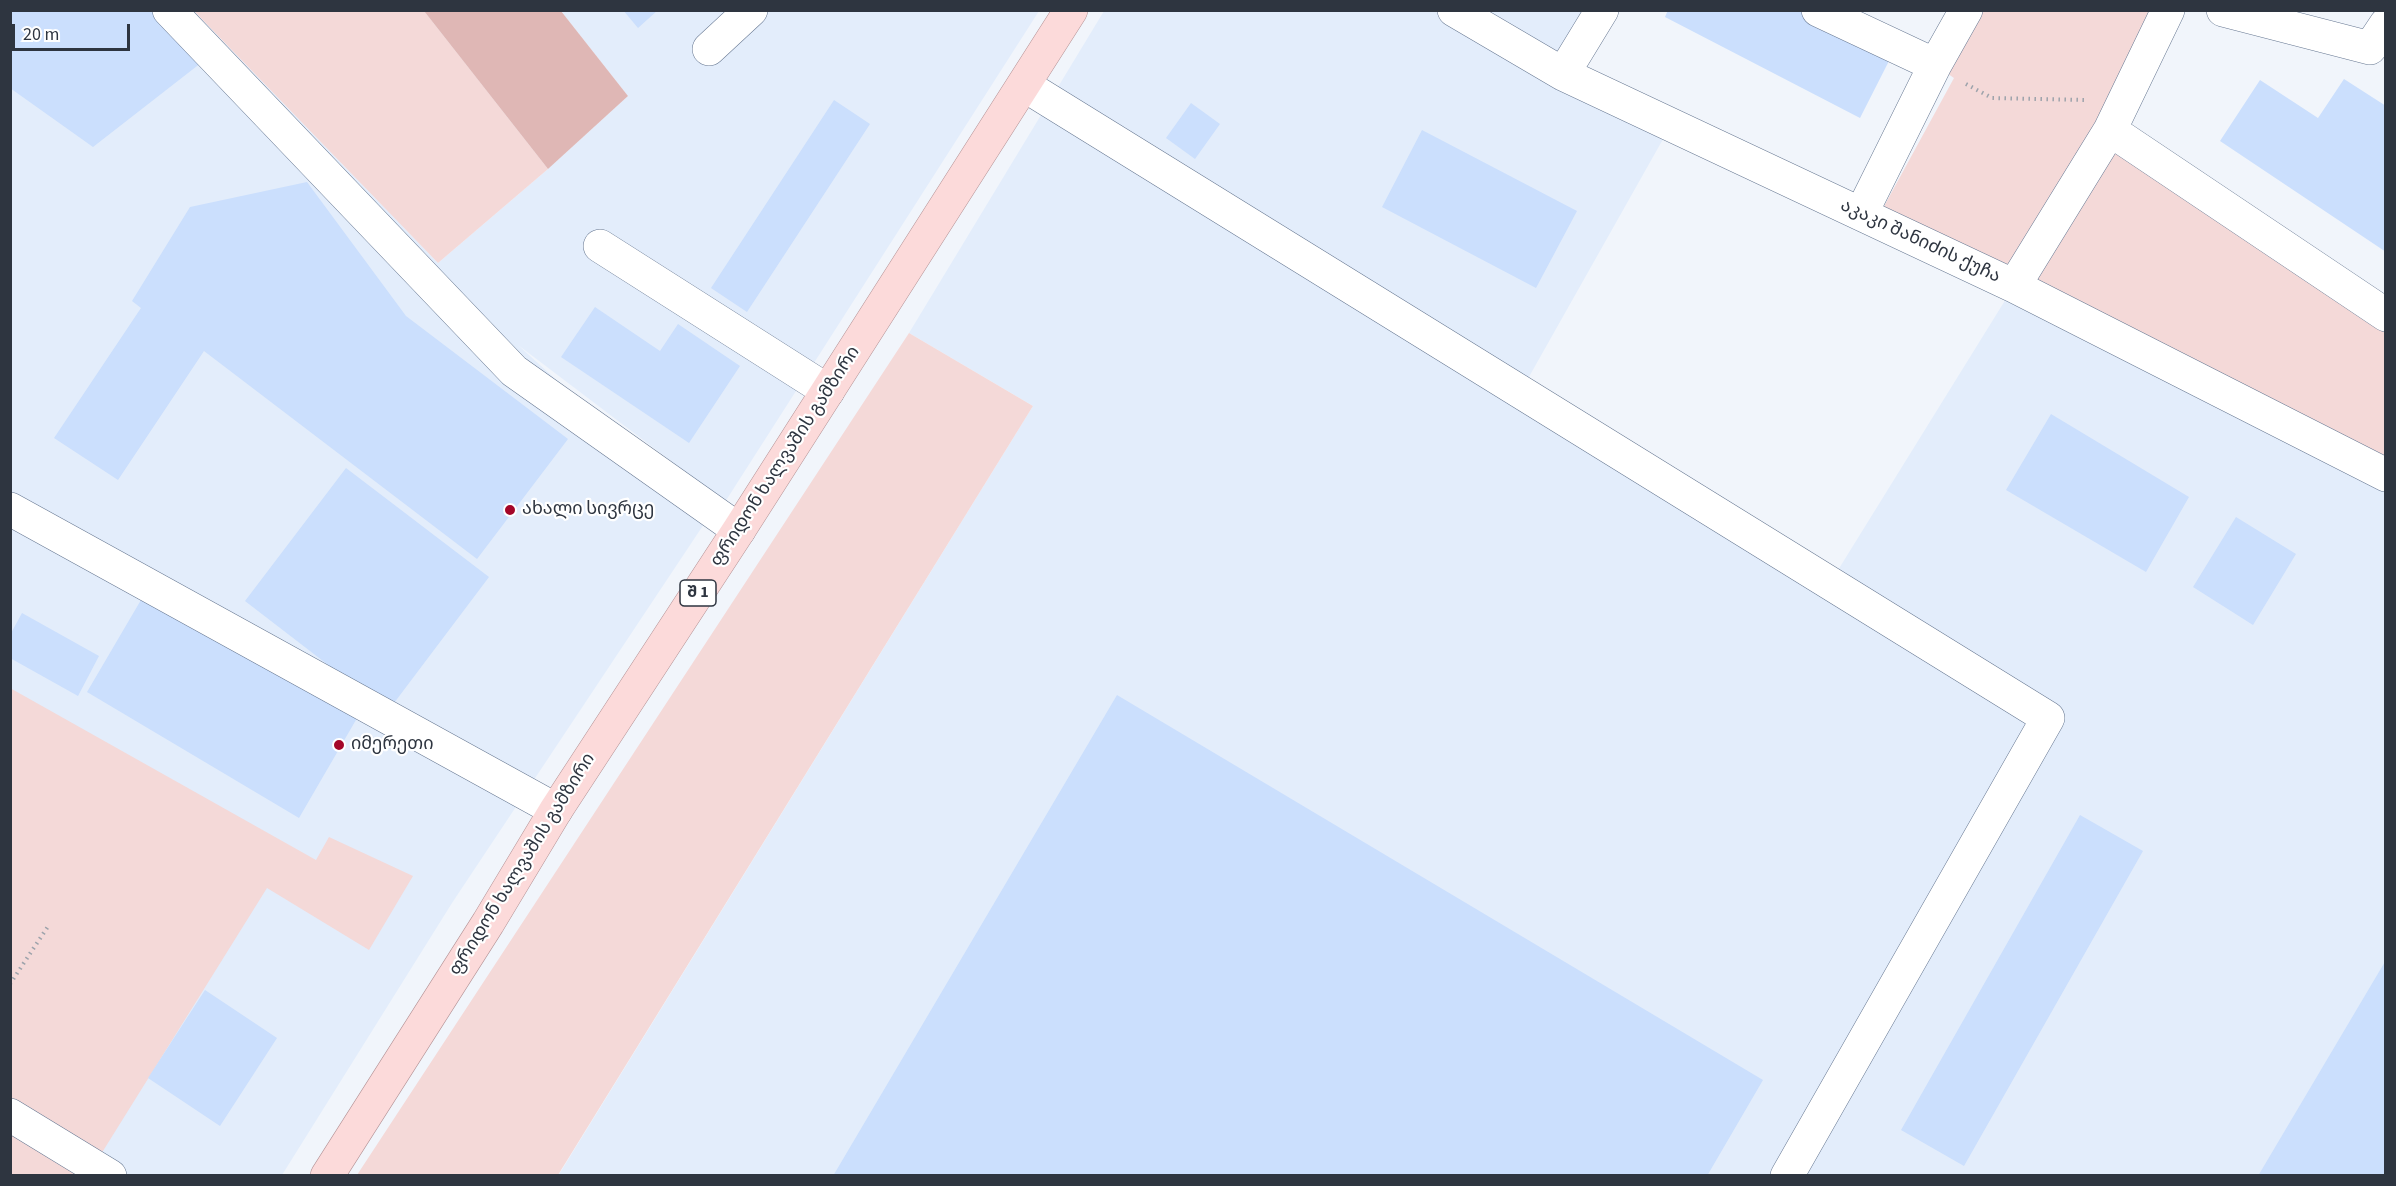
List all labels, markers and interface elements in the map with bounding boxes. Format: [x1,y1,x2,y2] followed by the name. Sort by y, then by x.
[15,12,134,50] scale bar
[23,22,59,47] text: 20 m
[1837,195,2003,289] street label: აკაკი შანიძის ქუჩა
[707,343,865,571] street label: ფრიდონ ხალვაშის გამზირი
[522,499,654,521] place label: ახალი სივრცე
[503,503,517,517] marker: ახალი სივრცე
[680,580,716,606] road number: შ 1
[351,734,433,756] place label: იმერეთი
[332,738,346,752] marker: იმერეთი
[445,750,601,980] street label: ფრიდონ ხალვაშის გამზირი

